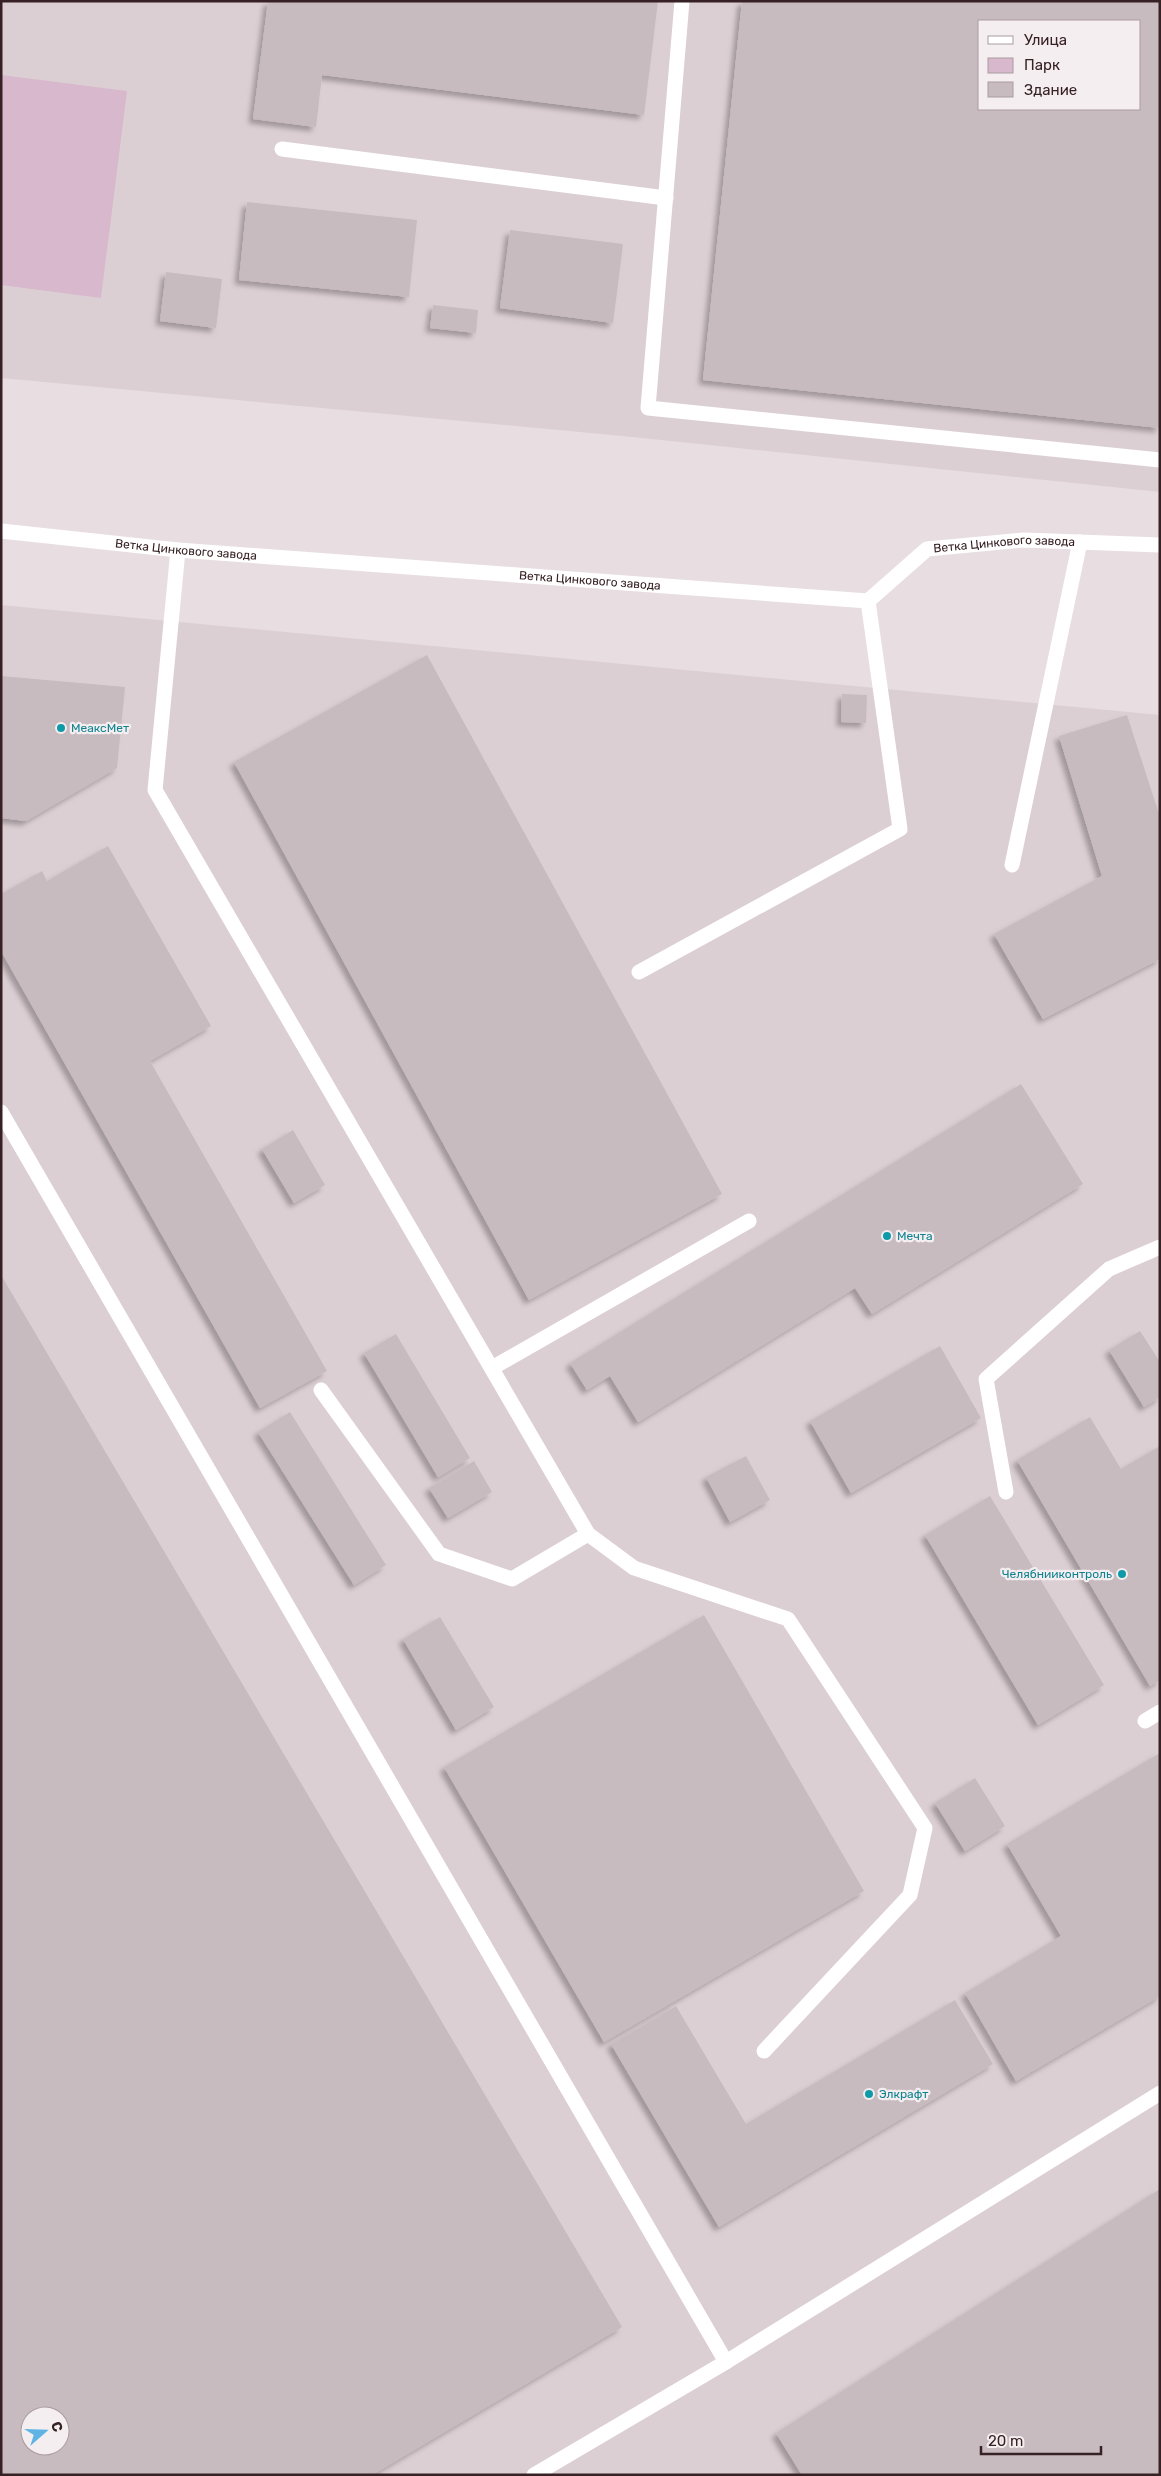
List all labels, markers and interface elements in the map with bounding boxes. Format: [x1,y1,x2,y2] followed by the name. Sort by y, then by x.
[978,20,1141,110] legend
[1024,31,1067,49] text: Улица
[1024,56,1060,74] text: Парк
[1024,81,1077,99] text: Здание
[933,533,1075,555] street label: Ветка Цинкового завода
[115,536,257,563] street label: Ветка Цинкового завода
[518,568,661,593] street label: Ветка Цинкового завода
[71,721,129,735] place label: МеаксМет
[55,722,67,734] marker: МеаксМет
[897,1229,933,1243] place label: Мечта
[881,1230,893,1242] marker: Мечта
[1002,1567,1112,1581] place label: Челябнииконтроль
[1116,1568,1128,1580] marker: Челябнииконтроль
[879,2087,928,2101] place label: Элкрафт
[863,2088,875,2100] marker: Элкрафт
[20,2406,70,2456] north arrow
[47,2419,66,2434] text: С
[981,2424,1101,2456] scale bar
[988,2432,1023,2450] text: 20 m

